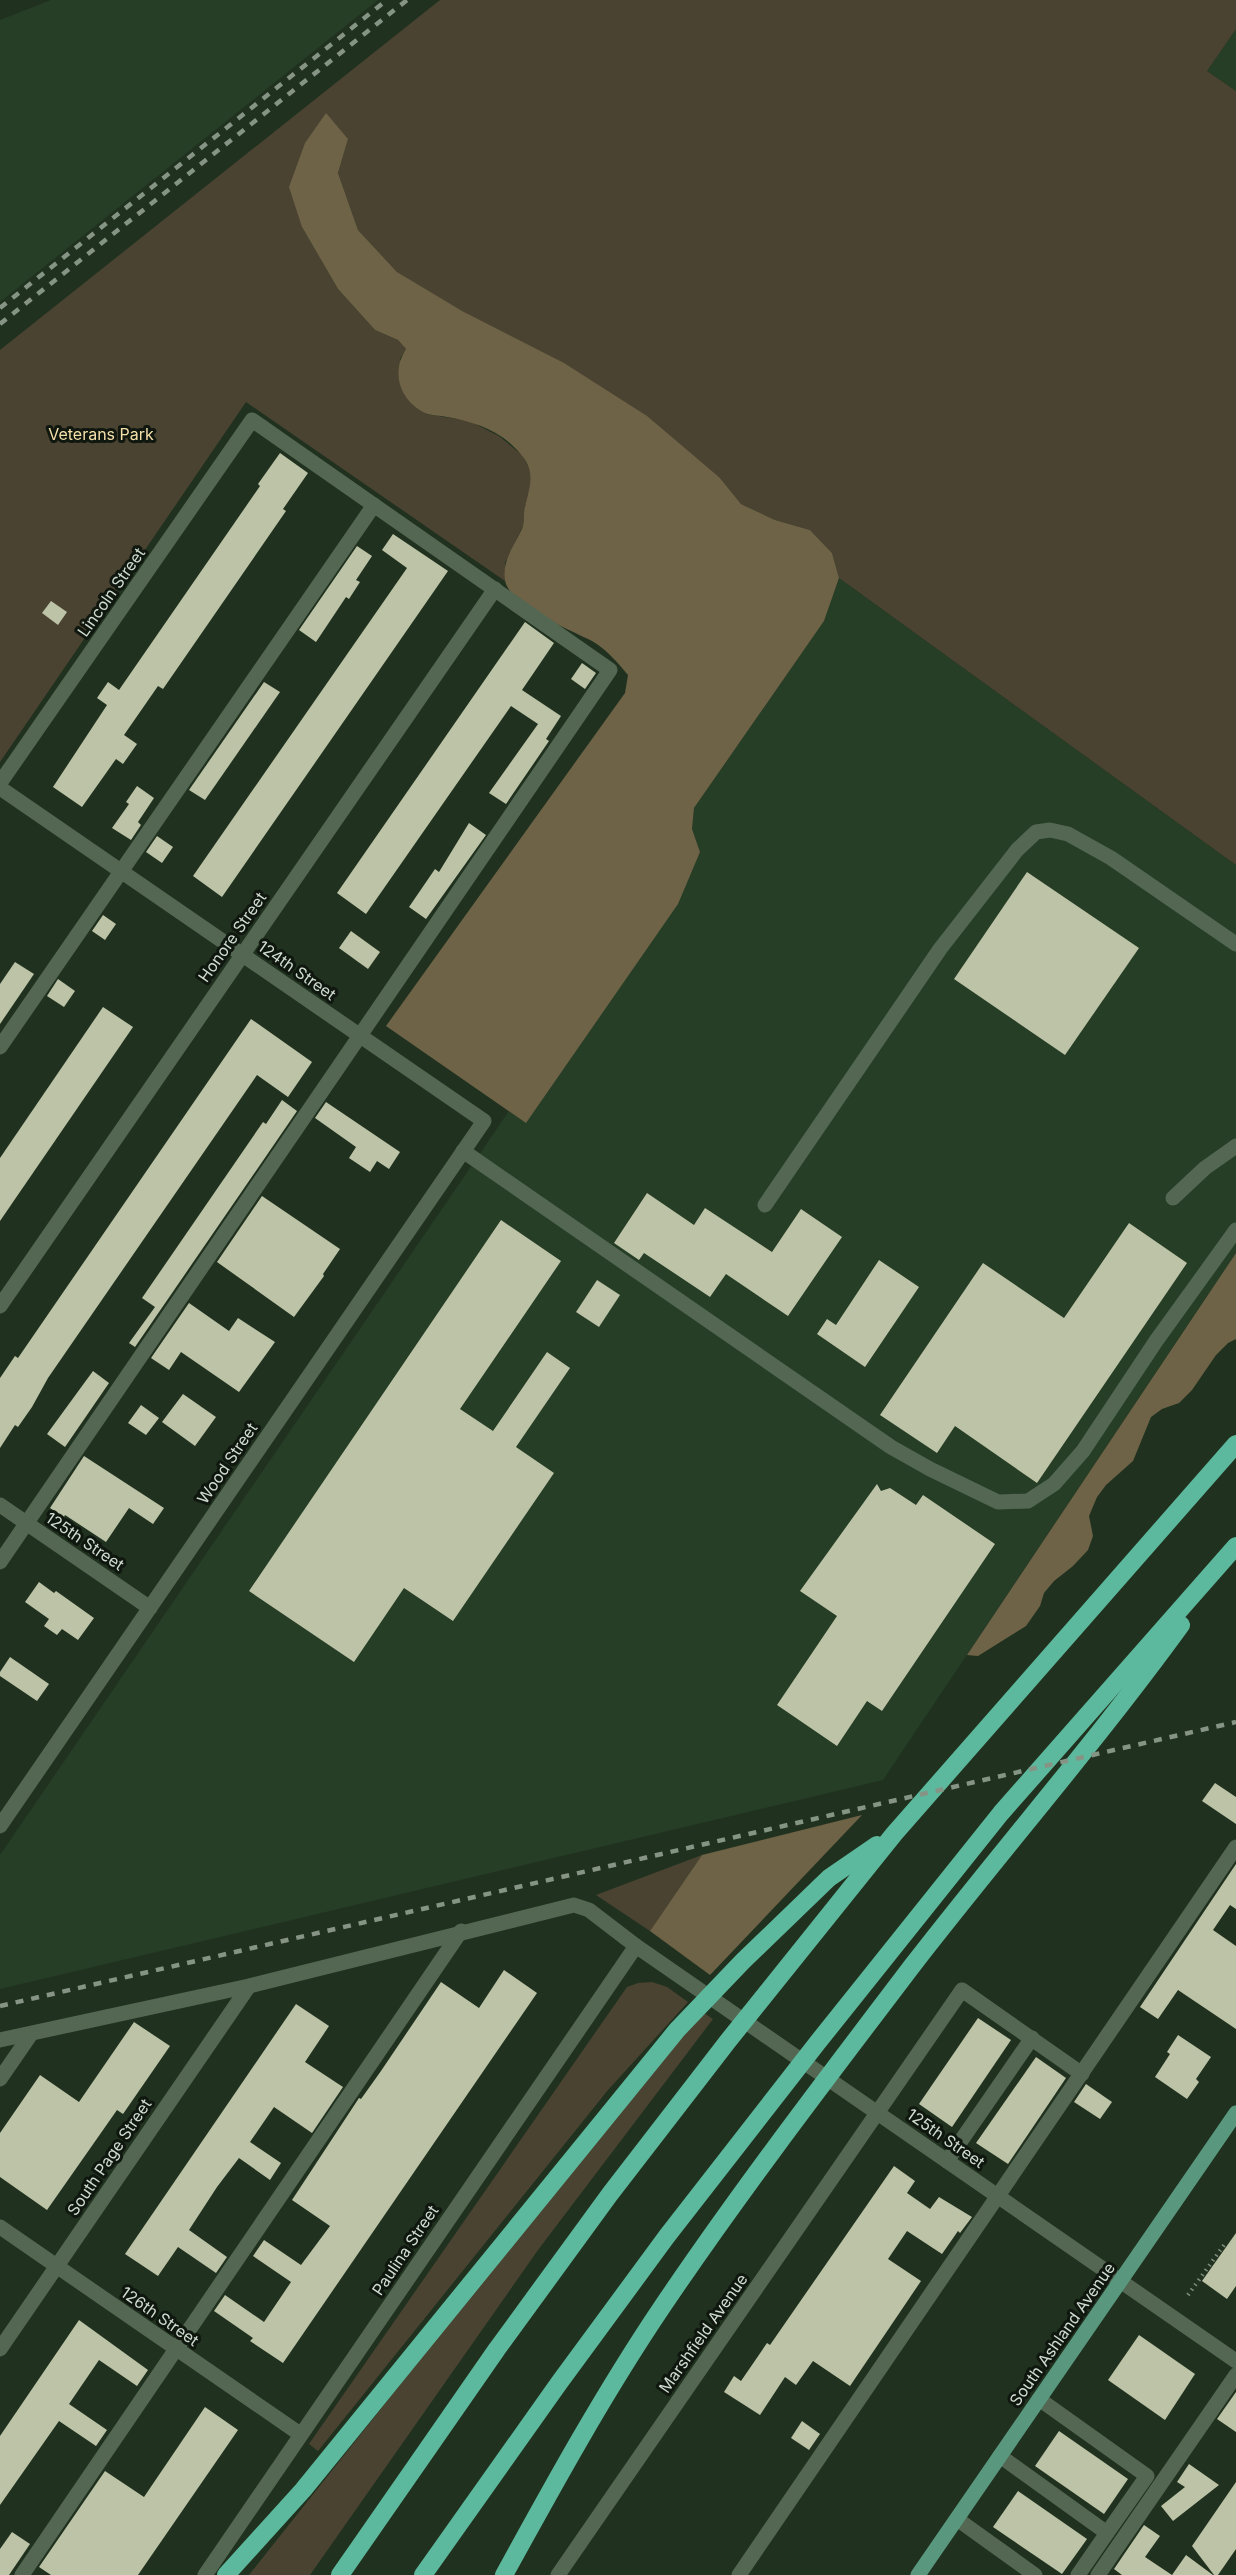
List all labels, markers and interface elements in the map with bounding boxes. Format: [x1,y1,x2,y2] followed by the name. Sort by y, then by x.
[48,424,154,444] park label: Veterans Park
[73,544,149,640] street label: Lincoln Street
[194,888,270,986] street label: Honore Street
[254,936,340,1004] street label: 124th Street
[193,1419,261,1507] street label: Wood Street
[42,1507,128,1575] street label: 125th Street
[63,2095,155,2219] street label: South Page Street
[903,2104,989,2172] street label: 125th Street
[367,2201,443,2299] street label: Paulina Street
[1005,2259,1119,2409] street label: South Ashland Avenue
[654,2270,752,2396] street label: Marshfield Avenue
[117,2282,203,2350] street label: 126th Street

